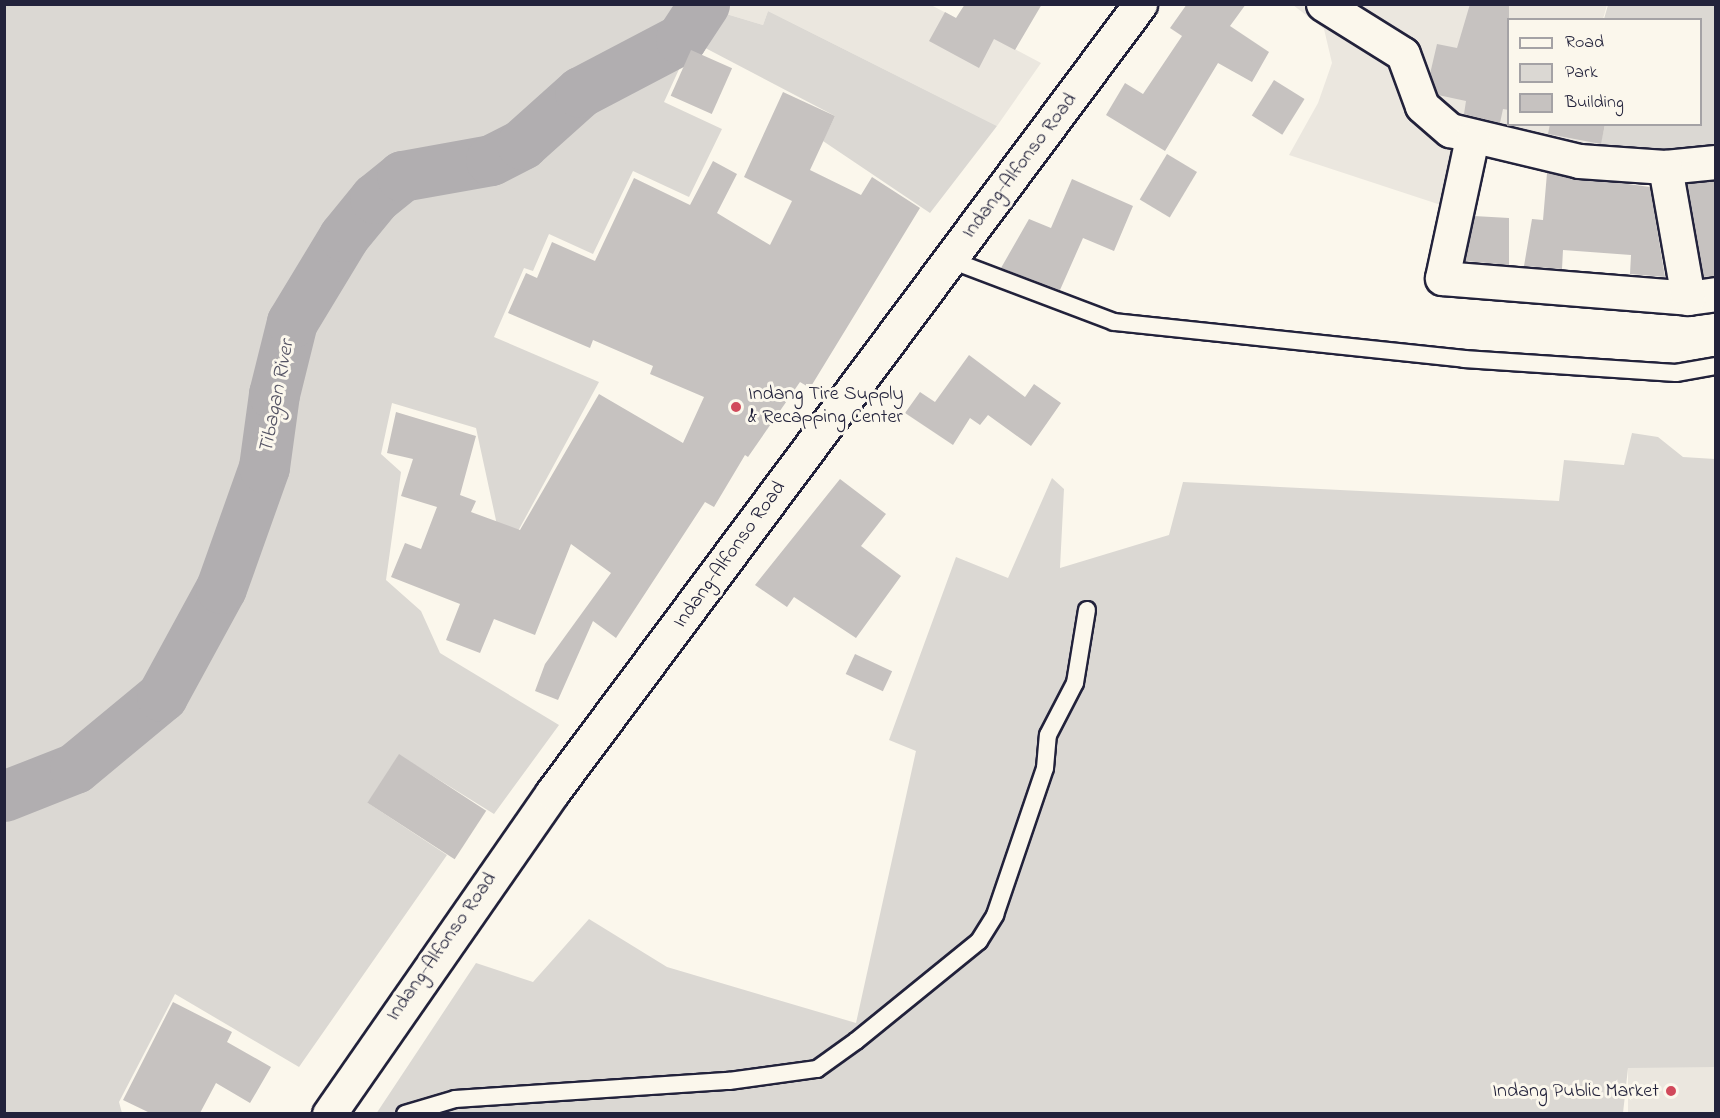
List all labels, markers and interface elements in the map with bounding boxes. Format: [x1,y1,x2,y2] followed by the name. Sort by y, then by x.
[1507,18,1702,126] legend
[1565,30,1604,56] text: Road
[1565,60,1598,86] text: Park
[957,88,1083,244] street label: Indang-Alfonso Road
[1565,90,1624,116] text: Building
[254,338,300,456] water label: Tibagan River
[748,383,904,430] place label: Indang Tire Supply & Recapping Center
[729,400,743,414] marker: Indang Tire Supply & Recapping Center
[669,477,791,633] street label: Indang-Alfonso Road
[382,868,502,1026] street label: Indang-Alfonso Road
[1492,1079,1659,1103] place label: Indang Public Market
[1664,1084,1678,1098] marker: Indang Public Market

